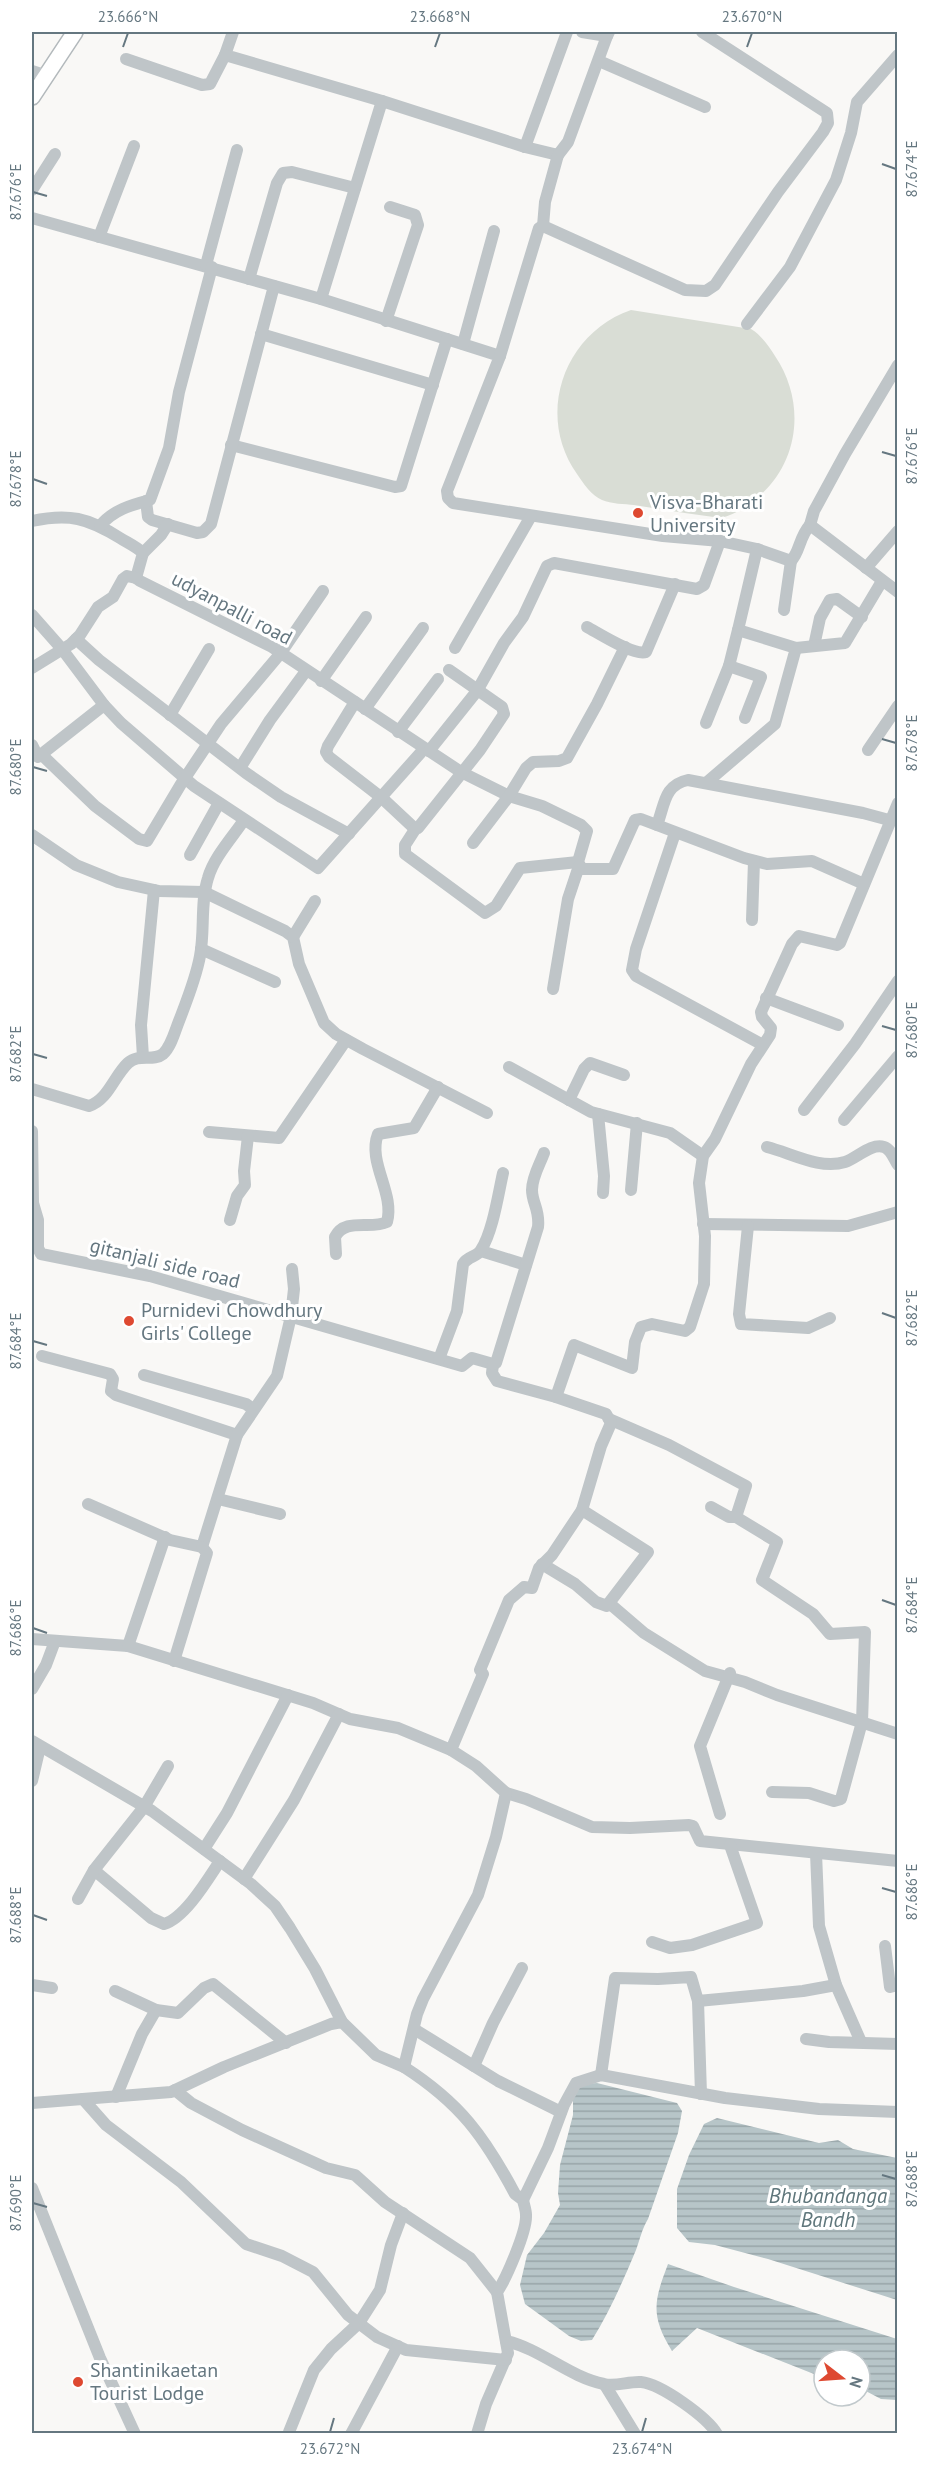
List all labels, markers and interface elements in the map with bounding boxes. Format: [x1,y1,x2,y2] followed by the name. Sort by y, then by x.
[98,7,158,26] text: 23.666°N
[410,7,470,26] text: 23.668°N
[722,7,782,26] text: 23.670°N
[902,141,921,197] text: 87.674°E
[6,164,25,220] text: 87.676°E
[902,428,921,484] text: 87.676°E
[6,451,25,507] text: 87.678°E
[649,489,763,538] place label: Visva-Bharati University
[631,506,645,520] marker: Visva-Bharati University
[167,565,297,651] street label: udyanpalli road
[902,715,921,771] text: 87.678°E
[6,739,25,795] text: 87.680°E
[902,1002,921,1058] text: 87.680°E
[6,1026,25,1082] text: 87.682°E
[87,1232,243,1294] street label: gitanjali side road
[902,1290,921,1346] text: 87.682°E
[141,1297,323,1346] place label: Purnidevi Chowdhury Girls' College
[6,1313,25,1369] text: 87.684°E
[122,1314,136,1328] marker: Purnidevi Chowdhury Girls' College
[902,1577,921,1633] text: 87.684°E
[6,1600,25,1656] text: 87.686°E
[902,1864,921,1920] text: 87.686°E
[6,1887,25,1943] text: 87.688°E
[902,2151,921,2207] text: 87.688°E
[6,2175,25,2231] text: 87.690°E
[769,2182,888,2233] water label: Bhubandanga Bandh
[812,2348,872,2408] north arrow
[90,2357,218,2406] place label: Shantinikaetan Tourist Lodge
[845,2374,867,2390] text: N
[71,2375,85,2389] marker: Shantinikaetan Tourist Lodge
[300,2439,360,2458] text: 23.672°N
[612,2439,672,2458] text: 23.674°N

